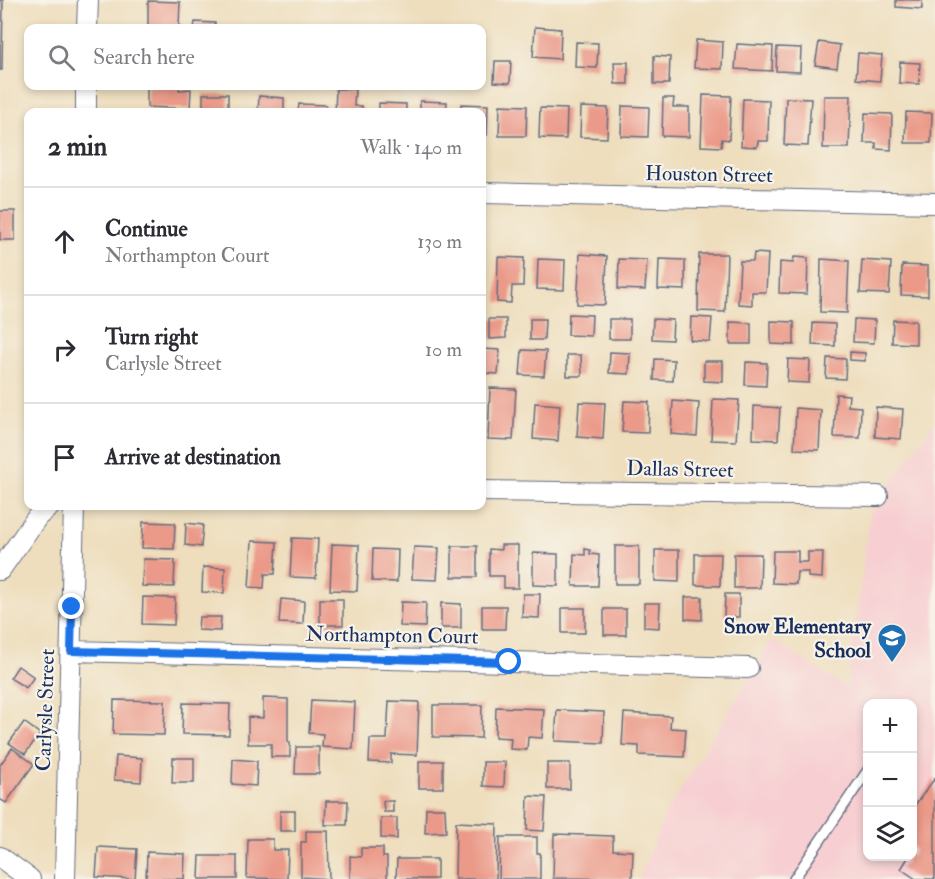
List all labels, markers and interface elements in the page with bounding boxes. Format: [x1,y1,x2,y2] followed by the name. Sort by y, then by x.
[24,24,486,90] search box
[45,41,78,74] icon: search
[93,43,195,71] text: Search here
[48,131,107,163] text: 2 min
[360,135,462,160] text: Walk · 140 m
[645,160,773,189] street label: Houston Street
[105,215,188,243] text: Continue
[48,225,81,258] icon: ahead
[417,229,462,254] text: 130 m
[105,243,269,268] text: Northampton Court
[105,323,198,351] text: Turn right
[48,333,81,366] icon: right
[425,337,462,362] text: 10 m
[105,351,222,376] text: Carlysle Street
[48,441,81,474] icon: arrive
[105,443,281,471] text: Arrive at destination
[626,455,734,484] street label: Dallas Street
[58,593,84,619] route end
[724,613,872,664] place label: Snow Elementary School
[305,620,479,651] street label: Northampton Court
[876,622,908,664] school or university icon: Snow Elementary School
[30,648,61,772] street label: Carlysle Street
[495,648,521,674] route start
[863,699,917,861] map controls
[863,699,917,753] button: +
[863,753,917,807] button: −
[863,807,917,861] button: layers

